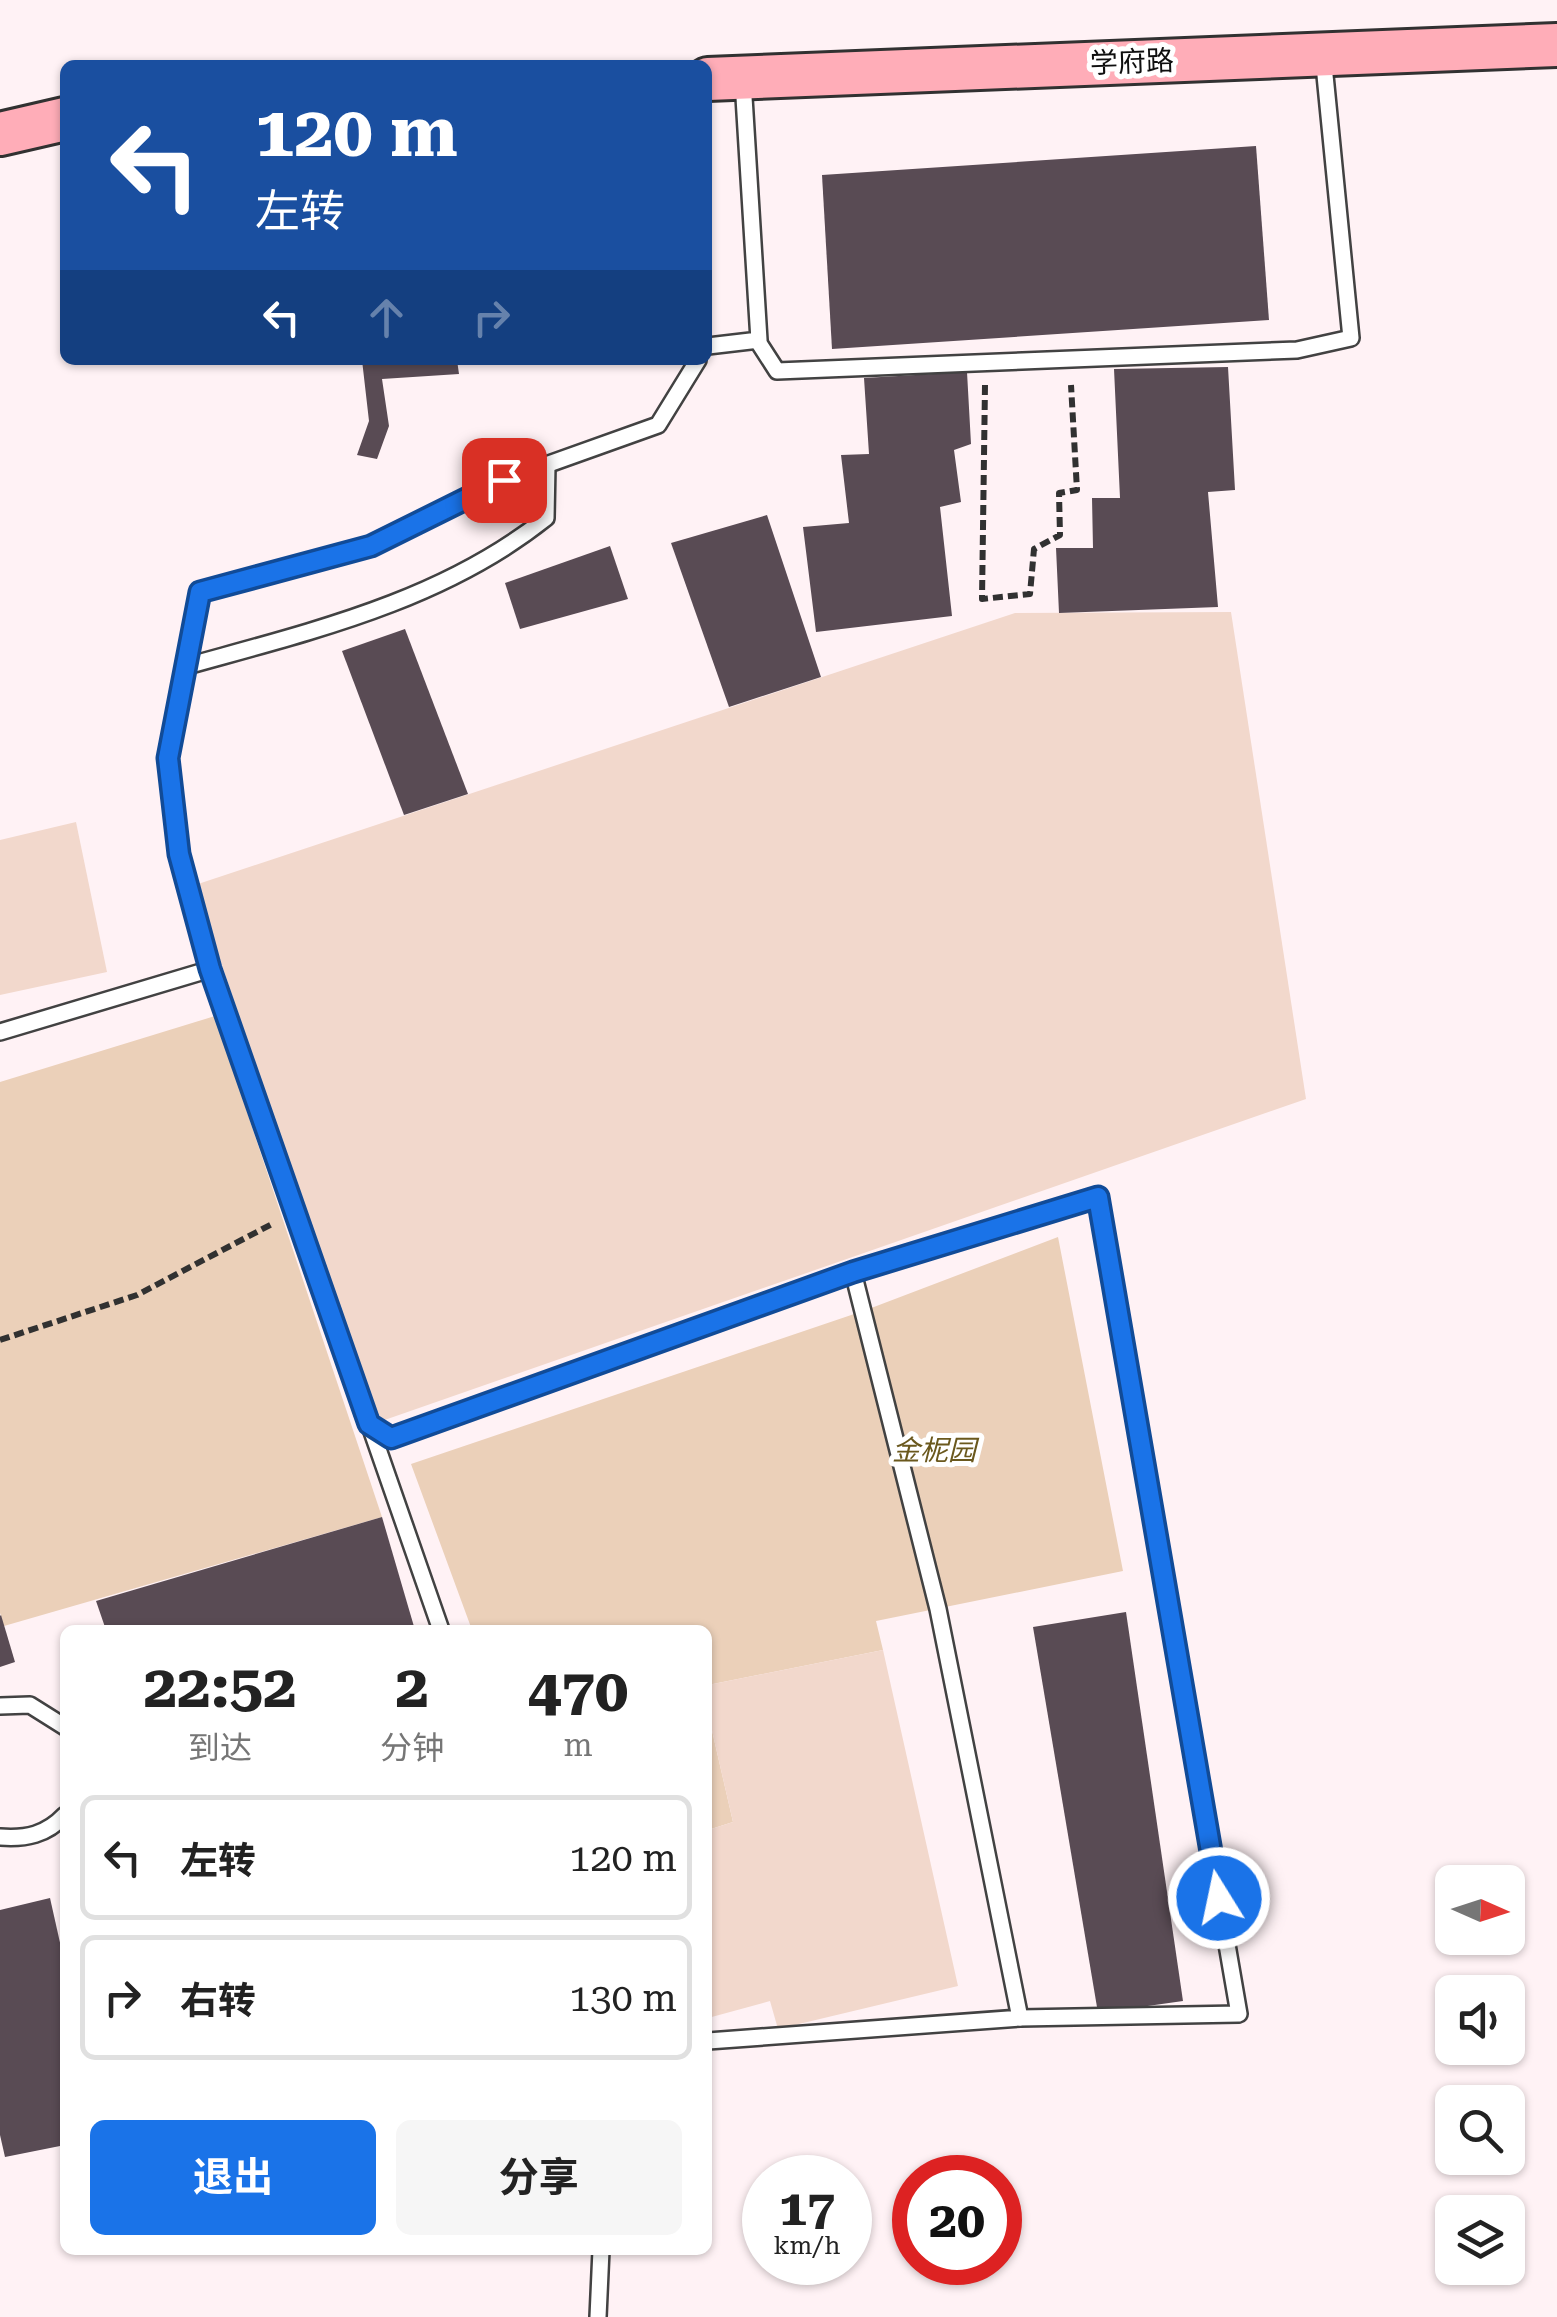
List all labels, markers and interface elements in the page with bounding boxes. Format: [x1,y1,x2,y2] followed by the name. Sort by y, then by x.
[1089,44,1175,80] street label: 学府路
[255,91,458,173] text: 120 m
[90,100,220,230] icon: left
[255,185,345,238] text: 左转
[254,290,309,345] icon: left
[359,290,414,345] icon: ahead
[464,290,519,345] icon: right
[462,438,547,523] pin
[477,453,532,508] icon: arrive
[892,1434,980,1467] park label: 金柅园
[143,1651,297,1722] text: 22:52
[395,1651,429,1722] text: 2
[528,1655,628,1726] text: 470
[563,1726,593,1764] text: m
[188,1729,252,1767] text: 到达
[380,1729,444,1767] text: 分钟
[95,1830,150,1885] icon: left
[569,1836,677,1880] text: 120 m
[180,1839,256,1883] text: 左转
[1167,1846,1271,1950] position arrow
[1435,1865,1525,1955] north arrow
[1435,1865,1525,2285] map controls
[95,1970,150,2025] icon: right
[1435,1975,1525,2065] button: sound
[569,1976,677,2020] text: 130 m
[180,1979,256,2023] text: 右转
[1435,2085,1525,2175] button: search
[90,2120,376,2235] button: 退出
[396,2120,682,2235] button: 分享
[892,2155,1022,2285] speed limit sign: 20
[779,2179,835,2237] text: 17
[1435,2195,1525,2285] button: layers
[774,2231,840,2260] text: km/h

